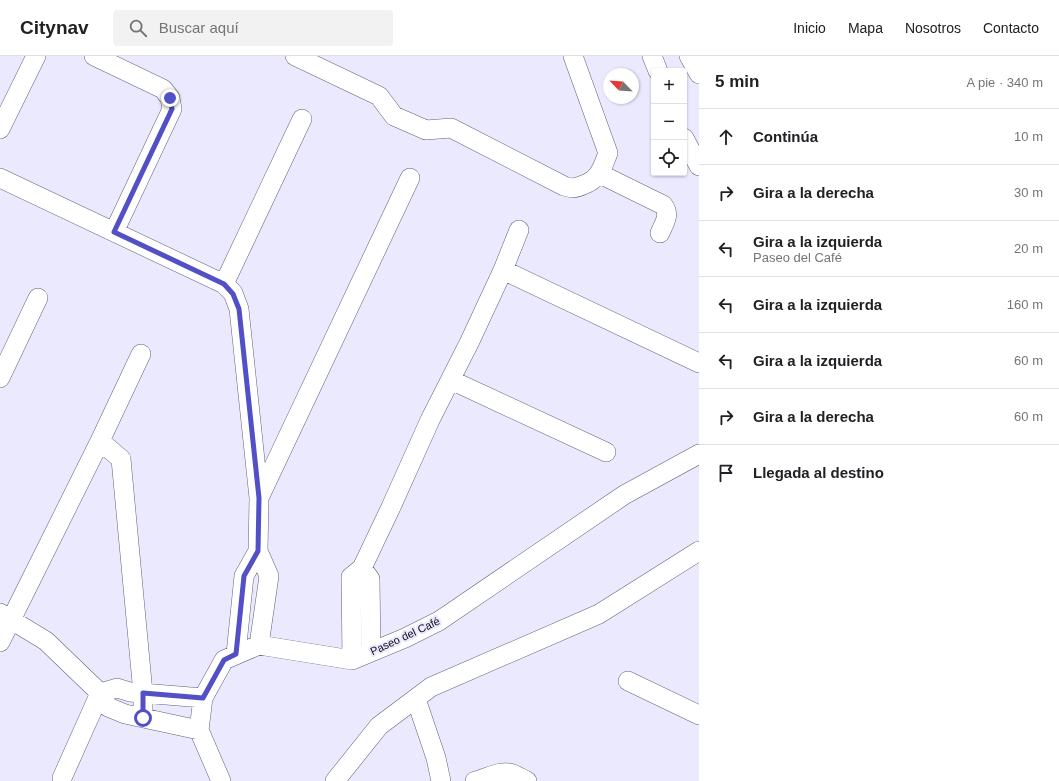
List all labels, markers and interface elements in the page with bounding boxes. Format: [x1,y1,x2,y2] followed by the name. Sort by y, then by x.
[113,10,393,46] search box
[20,17,89,38] text: Citynav
[127,17,149,39] icon: search
[159,19,239,36] text: Buscar aquí
[793,20,826,36] text: Inicio
[848,20,883,36] text: Mapa
[905,20,961,36] text: Nosotros
[983,20,1039,36] text: Contacto
[603,68,639,104] north arrow
[651,68,687,176] map controls
[651,68,687,104] button: +
[715,72,759,91] text: 5 min
[966,75,1043,90] text: A pie · 340 m
[161,89,179,107] route end
[651,104,687,140] button: −
[715,126,737,148] icon: ahead
[753,128,818,145] text: Continúa
[1014,129,1043,144] text: 10 m
[651,140,687,176] button: locate
[715,182,737,204] icon: right
[753,184,874,201] text: Gira a la derecha
[1014,185,1043,200] text: 30 m
[753,233,882,250] text: Gira a la izquierda
[715,238,737,260] icon: left
[1014,241,1043,256] text: 20 m
[753,250,842,265] text: Paseo del Café
[715,294,737,316] icon: left
[753,296,882,313] text: Gira a la izquierda
[1007,297,1043,312] text: 160 m
[715,350,737,372] icon: left
[753,352,882,369] text: Gira a la izquierda
[1014,353,1043,368] text: 60 m
[715,406,737,428] icon: right
[753,408,874,425] text: Gira a la derecha
[1014,409,1043,424] text: 60 m
[715,462,737,484] icon: arrive
[753,464,884,481] text: Llegada al destino
[368,615,442,657] street label: Paseo del Café
[134,709,152,727] route start

